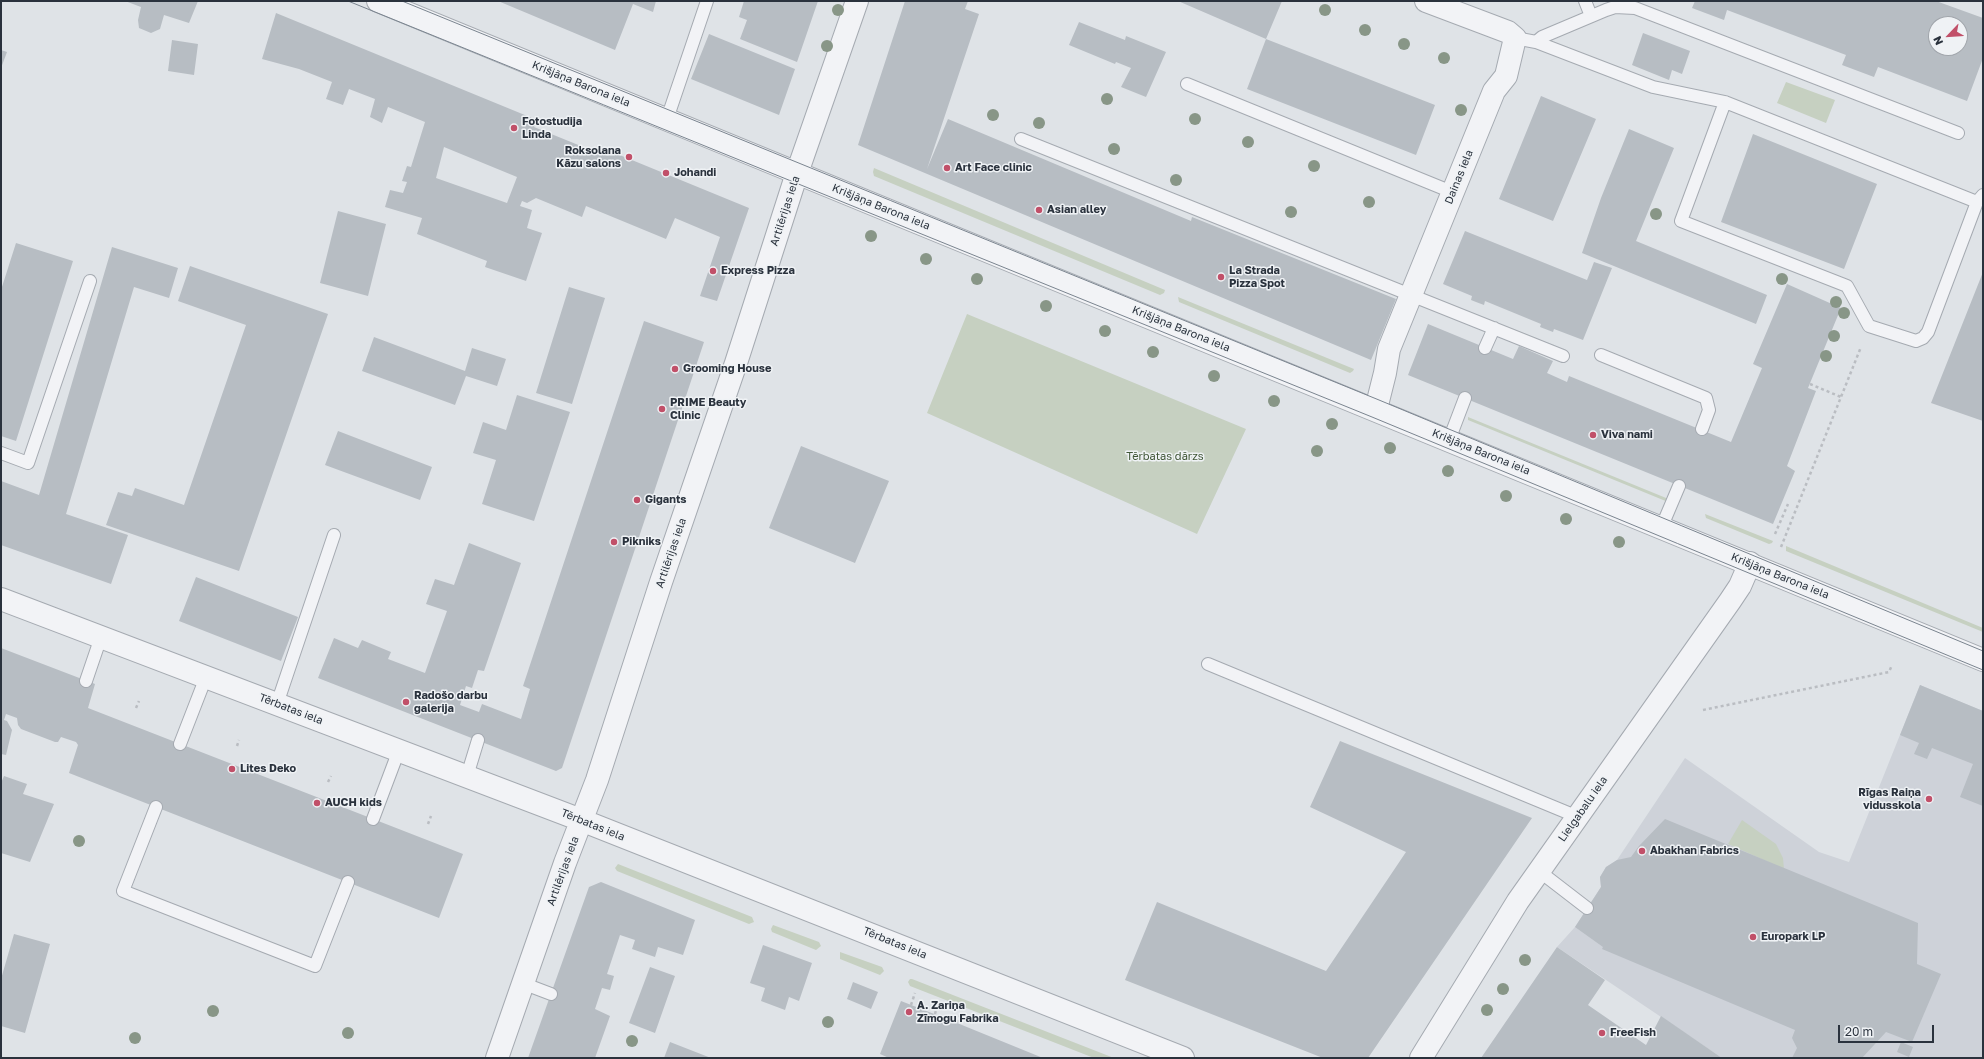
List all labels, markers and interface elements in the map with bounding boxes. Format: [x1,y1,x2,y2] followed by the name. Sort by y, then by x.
[1928,16,1968,56] north arrow
[1930,34,1945,47] text: N
[530,58,632,110] street label: Krišjāņa Barona iela
[522,115,582,141] place label: Fotostudija Linda
[509,123,519,133] marker: Fotostudija Linda
[556,144,621,170] place label: Roksolana Kāzu salons
[1442,148,1476,206] street label: Dainas iela
[624,152,634,162] marker: Roksolana Kāzu salons
[955,161,1032,175] place label: Art Face clinic
[942,163,952,173] marker: Art Face clinic
[674,166,716,180] place label: Johandi
[661,168,671,178] marker: Johandi
[767,174,803,248] street label: Artilērijas iela
[830,181,932,233] street label: Krišjāņa Barona iela
[1047,203,1106,217] place label: Asian alley
[1034,205,1044,215] marker: Asian alley
[721,264,795,278] place label: Express Pizza
[1229,264,1285,290] place label: La Strada Pizza Spot
[708,266,718,276] marker: Express Pizza
[1216,272,1226,282] marker: La Strada Pizza Spot
[1130,303,1232,355] street label: Krišjāņa Barona iela
[683,362,771,376] place label: Grooming House
[670,364,680,374] marker: Grooming House
[670,396,746,422] place label: PRIME Beauty Clinic
[657,404,667,414] marker: PRIME Beauty Clinic
[1430,426,1532,478] street label: Krišjāņa Barona iela
[1601,428,1653,442] place label: Viva nami
[1588,430,1598,440] marker: Viva nami
[1126,450,1204,464] park label: Tērbatas dārzs
[645,493,686,507] place label: Gigants
[632,495,642,505] marker: Gigants
[653,516,689,590] street label: Artilērijas iela
[622,535,661,549] place label: Pikniks
[609,537,619,547] marker: Pikniks
[1729,550,1831,602] street label: Krišjāņa Barona iela
[414,689,487,715] place label: Radošo darbu galerija
[257,691,325,727] street label: Tērbatas iela
[401,697,411,707] marker: Radošo darbu galerija
[240,762,296,776] place label: Lites Deko
[227,764,237,774] marker: Lites Deko
[1556,774,1610,844] street label: Lielgabalu iela
[1858,786,1921,812] place label: Rīgas Raiņa vidusskola
[1924,794,1934,804] marker: Rīgas Raiņa vidusskola
[325,796,382,810] place label: AUCH kids
[312,798,322,808] marker: AUCH kids
[559,806,627,844] street label: Tērbatas iela
[544,834,582,908] street label: Artilērijas iela
[1650,844,1739,858] place label: Abakhan Fabrics
[1637,846,1647,856] marker: Abakhan Fabrics
[861,924,929,962] street label: Tērbatas iela
[1761,930,1825,944] place label: Europark LP
[1748,932,1758,942] marker: Europark LP
[917,999,999,1025] place label: A. Zariņa Zīmogu Fabrika
[904,1007,914,1017] marker: A. Zariņa Zīmogu Fabrika
[1840,1017,1936,1043] scale bar
[1845,1024,1873,1039] text: 20 m
[1610,1026,1656,1040] place label: FreeFish
[1597,1028,1607,1038] marker: FreeFish

